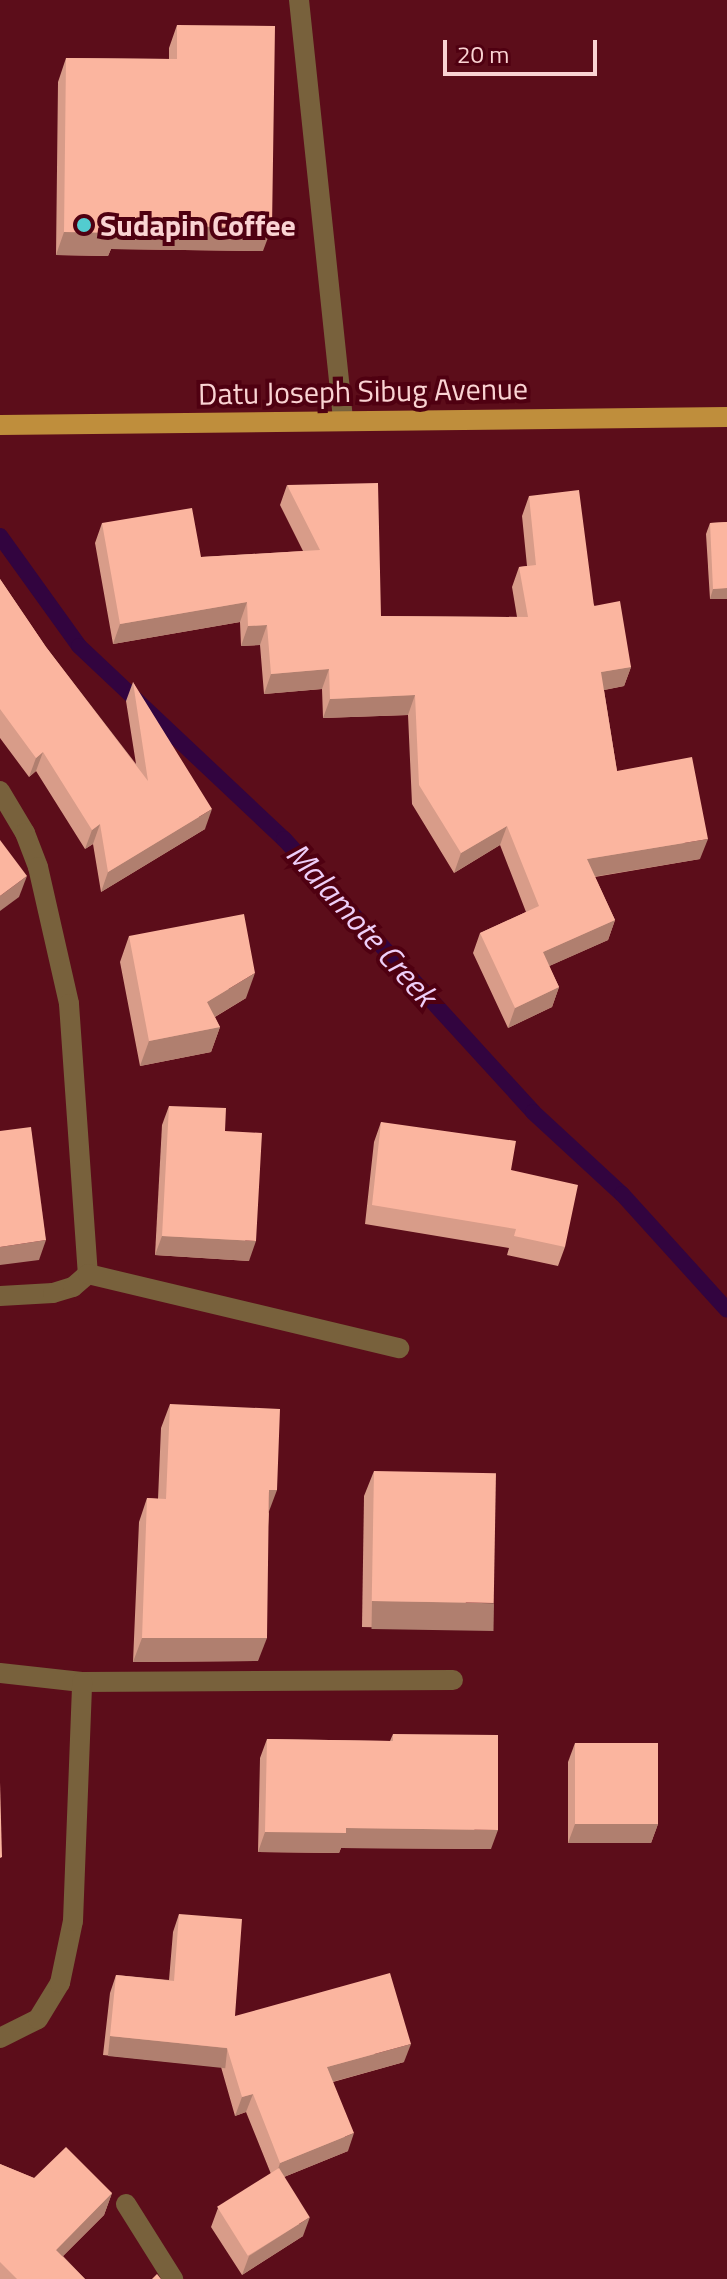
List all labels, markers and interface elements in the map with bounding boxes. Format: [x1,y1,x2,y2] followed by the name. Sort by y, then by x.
[447,24,601,74] scale bar
[457,36,509,72] text: 20 m
[100,207,296,243] place label: Sudapin Coffee
[75,216,93,234] marker: Sudapin Coffee
[198,370,528,412] street label: Datu Joseph Sibug Avenue
[279,835,445,1013] water label: Malamote Creek

